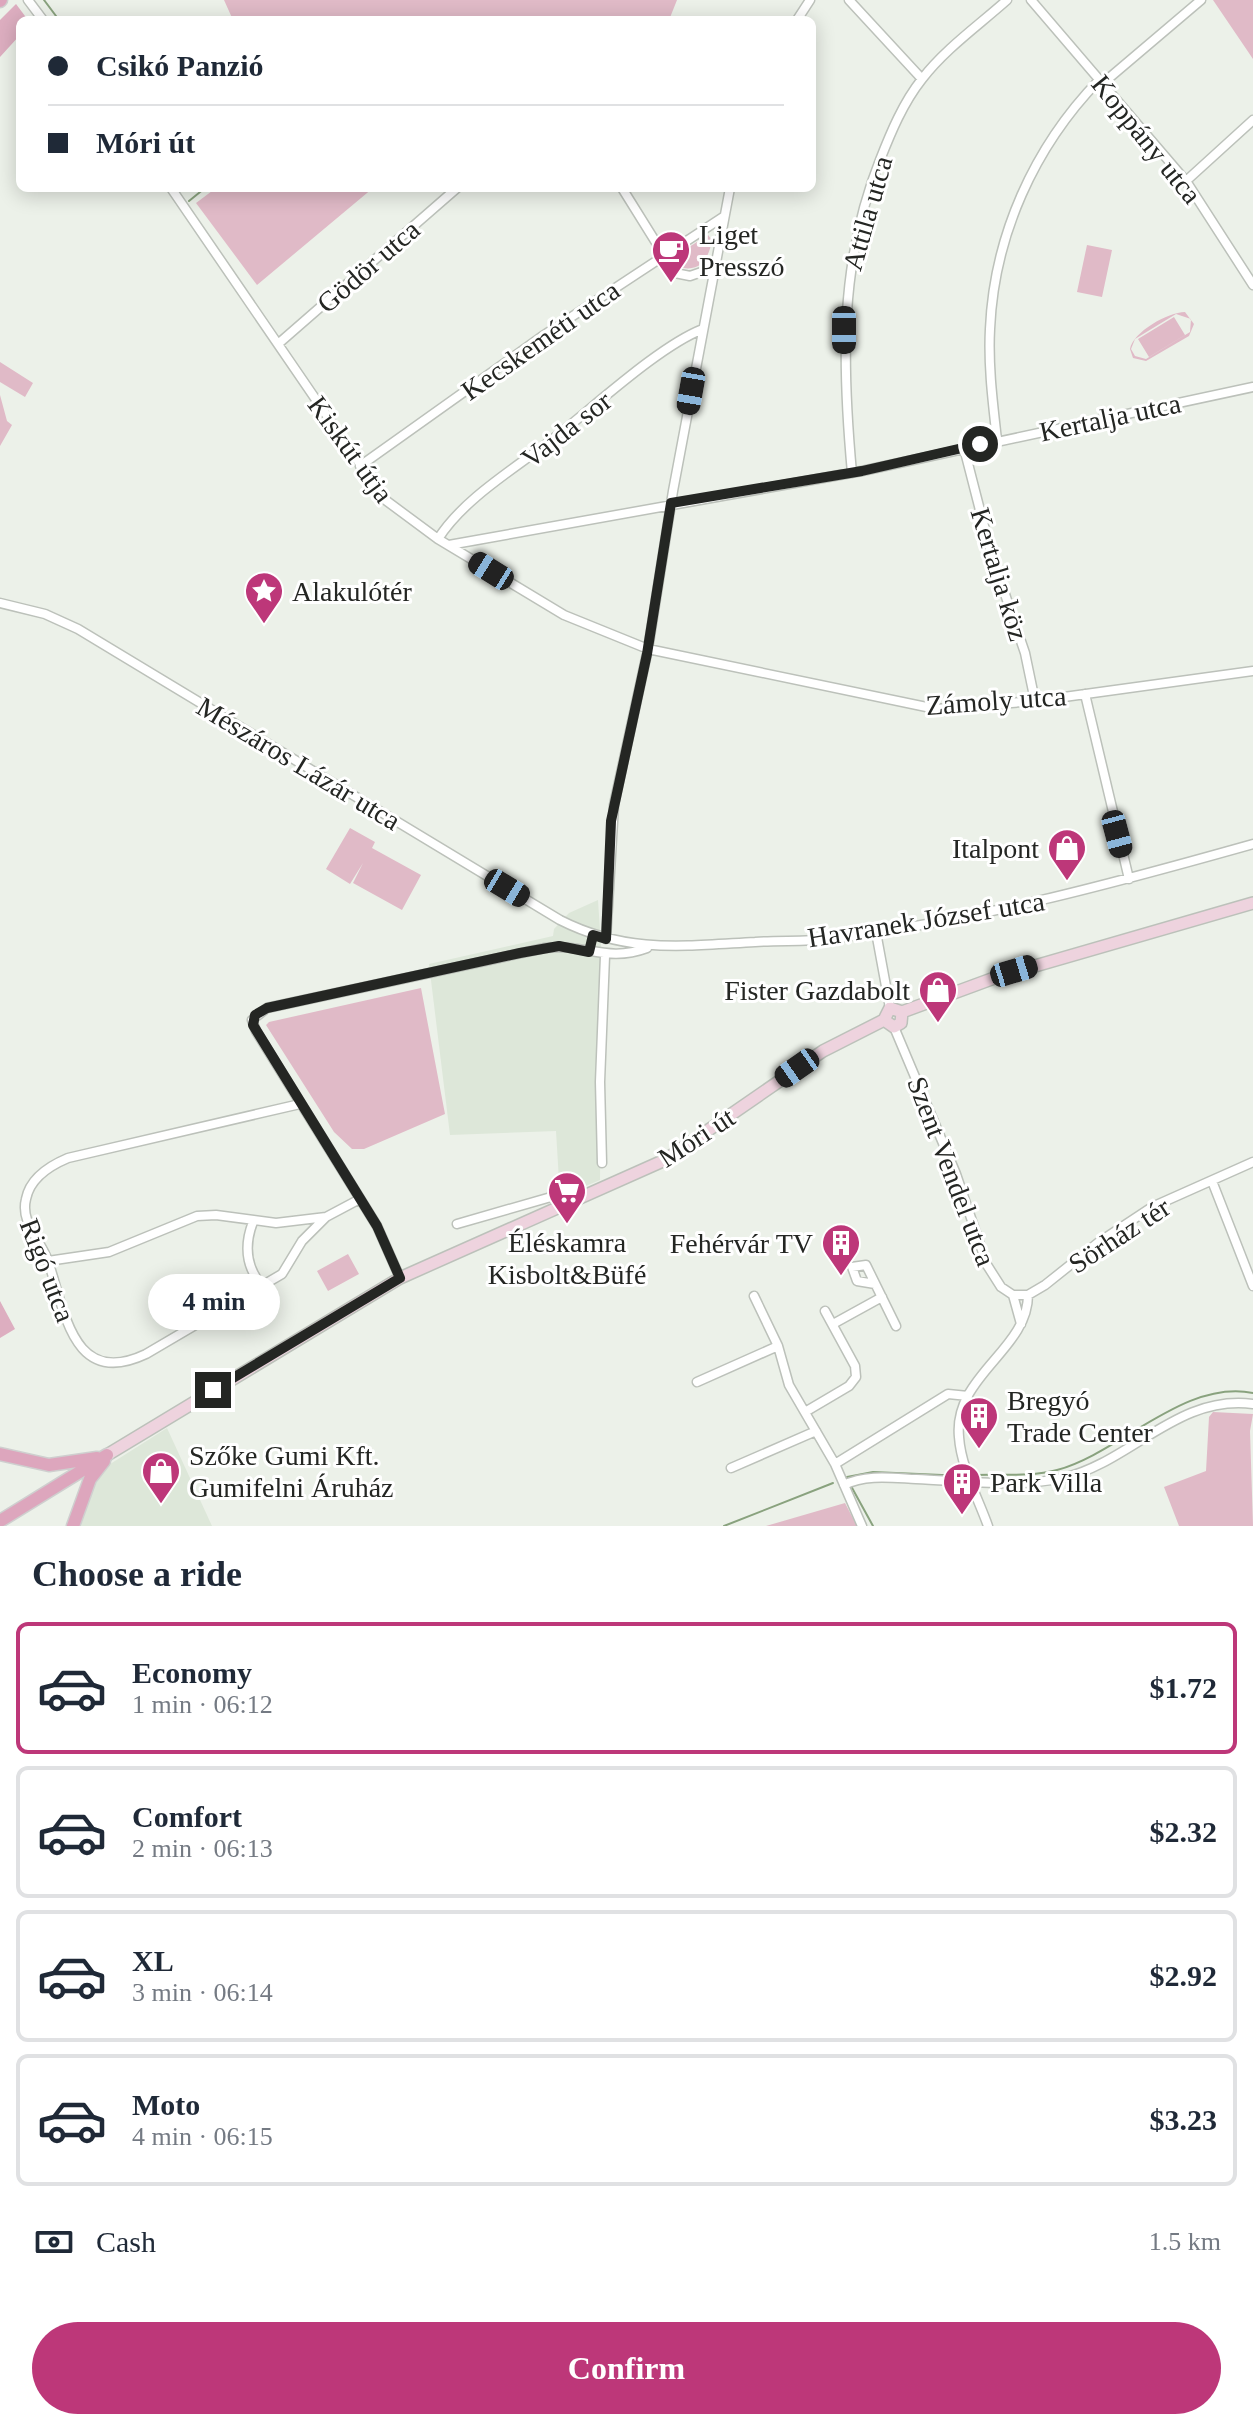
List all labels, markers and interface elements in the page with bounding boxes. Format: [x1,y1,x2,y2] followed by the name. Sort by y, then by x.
[96,49,264,82] text: Csikó Panzió
[1085,69,1208,210] street label: Koppány utca
[96,126,195,159] text: Móri út
[836,152,899,274] street label: Attila utca
[311,213,426,319] street label: Gödör utca
[699,219,785,282] place label: Liget Presszó
[650,229,692,284] cafe icon: Liget Presszó
[455,274,626,406] street label: Kecskeméti utca
[832,306,856,354] car
[675,365,707,417] car
[515,384,618,474] street label: Vajda sor
[1037,387,1184,448] street label: Kertalja utca
[302,390,400,509] street label: Kiskút útja
[962,426,998,462] route start
[965,504,1034,644] street label: Kertalja köz
[464,548,518,594] car
[243,570,285,625] place icon: Alakulótér
[292,576,412,607] place label: Alakulótér
[925,680,1068,721] street label: Zámoly utca
[191,690,406,837] street label: Mészáros Lázár utca
[1099,808,1135,860] car
[1046,827,1088,882] shop icon: Italpont
[952,833,1039,864] place label: Italpont
[480,865,534,911] car
[805,885,1047,954] street label: Havranek József utca
[988,953,1040,989] car
[917,969,959,1024] shop icon: Fister Gazdabolt
[724,975,910,1006] place label: Fister Gazdabolt
[770,1044,824,1092] car
[901,1072,1002,1271] street label: Szent Vendel utca
[652,1101,740,1174] street label: Móri út
[546,1170,588,1225] supermarket icon: Éléskamra Kisbolt&Büfé
[1063,1191,1176,1280] street label: Sörház tér
[14,1214,82,1327] street label: Rigó utca
[820,1222,862,1277] building icon: Fehérvár TV
[488,1227,646,1290] place label: Éléskamra Kisbolt&Büfé
[670,1228,813,1259] place label: Fehérvár TV
[147,1274,279,1330] callout: 4 min
[183,1287,245,1316] text: 4 min
[195,1372,231,1408] route end
[1007,1385,1154,1448] place label: Bregyó Trade Center
[958,1395,1000,1450] building icon: Bregyó Trade Center
[189,1440,394,1503] place label: Szőke Gumi Kft. Gumifelni Áruház
[140,1450,182,1505] shop icon: Szőke Gumi Kft. Gumifelni Áruház
[941,1461,983,1516] building icon: Park Villa
[990,1467,1103,1498] place label: Park Villa
[32,1554,242,1594] text: Choose a ride
[36,1652,108,1724] icon: car
[132,1656,252,1689] text: Economy
[1150,1671,1217,1704] text: $1.72
[132,1690,273,1719] text: 1 min · 06:12
[36,1796,108,1868] icon: car
[132,1800,242,1833] text: Comfort
[1150,1815,1217,1848] text: $2.32
[132,1834,273,1863] text: 2 min · 06:13
[36,1940,108,2012] icon: car
[132,1944,174,1977] text: XL
[1150,1959,1217,1992] text: $2.92
[132,1978,273,2007] text: 3 min · 06:14
[36,2084,108,2156] icon: car
[132,2088,200,2121] text: Moto
[1150,2103,1217,2136] text: $3.23
[132,2122,273,2151] text: 4 min · 06:15
[32,2220,76,2264] icon: cash
[96,2225,156,2258] text: Cash
[1149,2227,1221,2256] text: 1.5 km
[32,2322,1221,2414] button: Confirm

